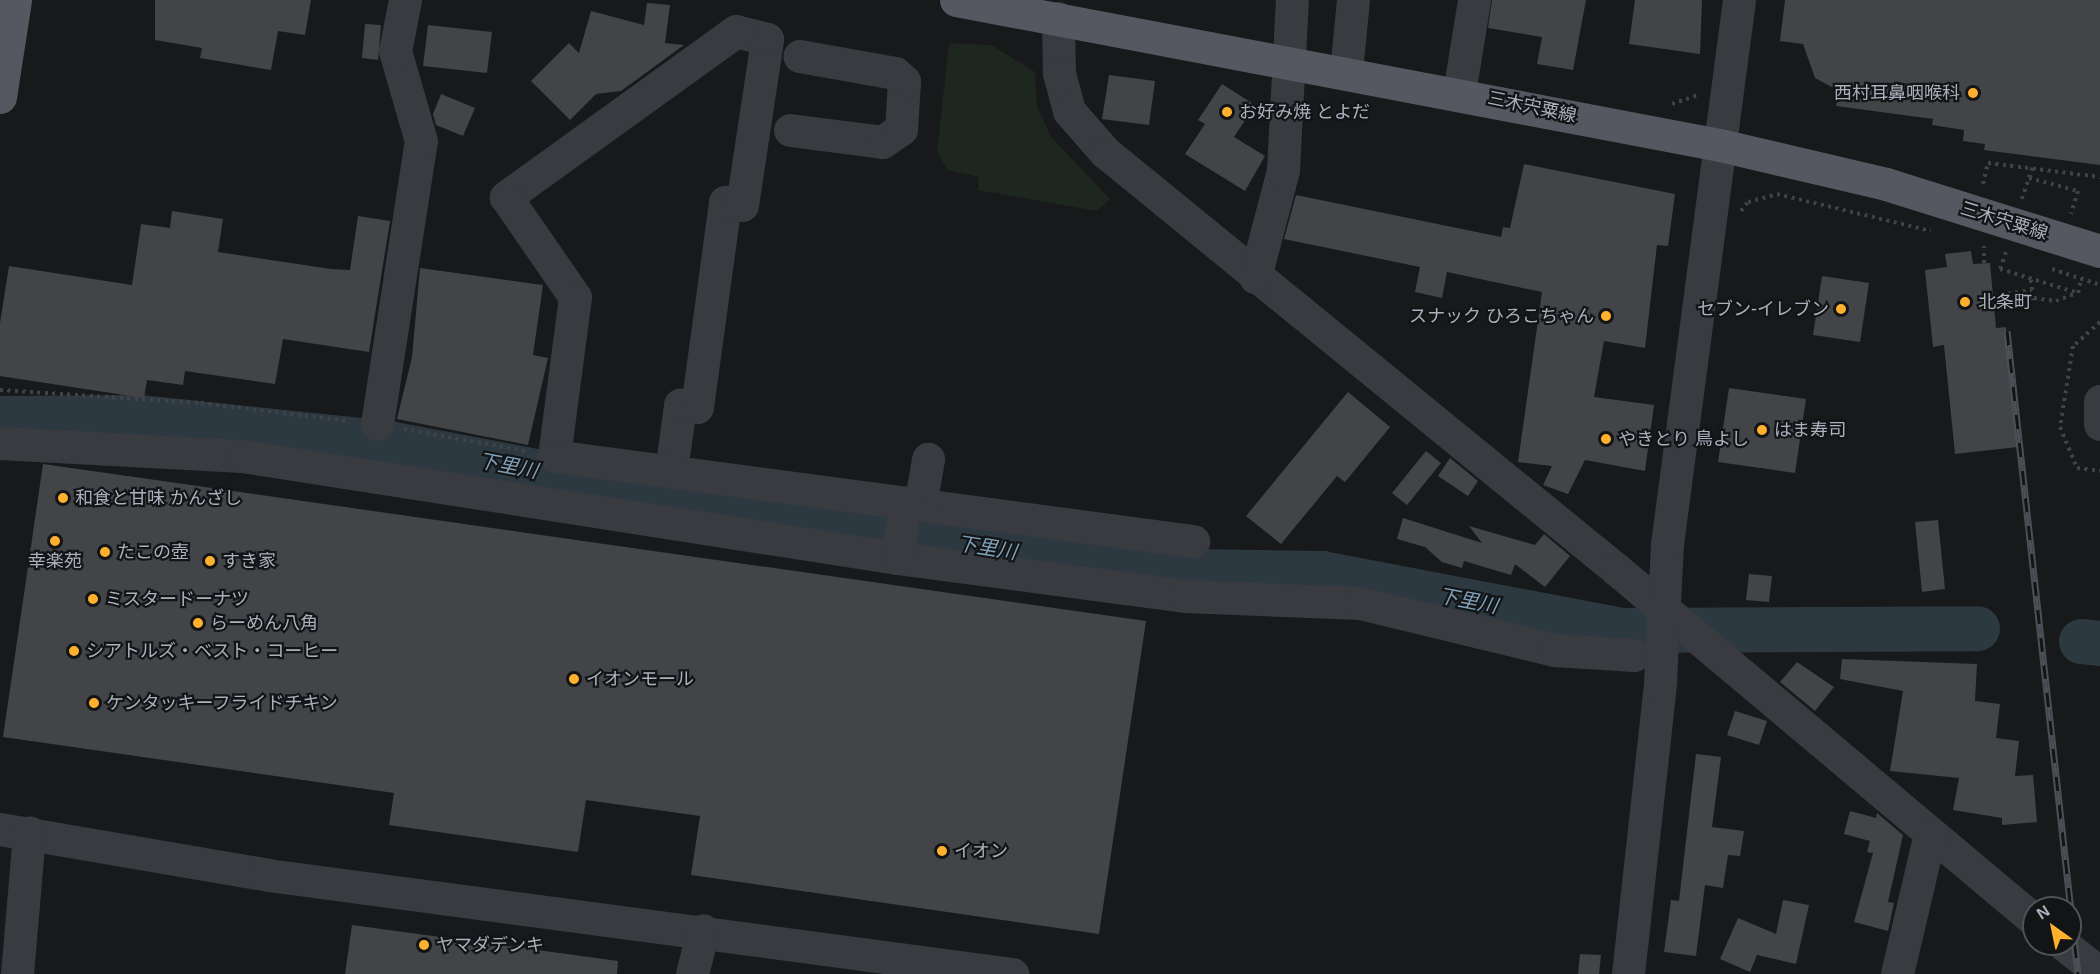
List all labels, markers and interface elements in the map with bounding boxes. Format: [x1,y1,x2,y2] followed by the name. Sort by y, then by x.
[1834,82,1960,104] place label: 西村耳鼻咽喉科
[1964,84,1982,102] marker: 西村耳鼻咽喉科
[1486,87,1578,127] street label: 三木宍粟線
[1239,101,1370,123] place label: お好み焼 とよだ
[1220,105,1234,119] marker: お好み焼 とよだ
[1958,198,2050,244] street label: 三木宍粟線
[1978,291,2032,313] place label: 北条町
[1956,293,1974,311] marker: 北条町
[1697,298,1829,320] place label: セブン-イレブン
[1834,302,1848,316] marker: セブン-イレブン
[1409,305,1594,327] place label: スナック ひろこちゃん
[1599,309,1613,323] marker: スナック ひろこちゃん
[1774,419,1846,441] place label: はま寿司
[1755,423,1769,437] marker: はま寿司
[1618,428,1749,450] place label: やきとり 鳥よし
[1599,432,1613,446] marker: やきとり 鳥よし
[476,448,540,484] water label: 下里川
[75,487,242,509] place label: 和食と甘味 かんざし
[56,491,70,505] marker: 和食と甘味 かんざし
[955,531,1019,565] water label: 下里川
[48,534,62,548] marker: 幸楽苑
[117,541,189,563] place label: たこの壺
[98,545,112,559] marker: たこの壺
[28,550,82,572] place label: 幸楽苑
[222,550,276,572] place label: すき家
[203,554,217,568] marker: すき家
[1436,583,1500,619] water label: 下里川
[105,588,249,610] place label: ミスタードーナツ
[86,592,100,606] marker: ミスタードーナツ
[210,612,318,634] place label: らーめん八角
[191,616,205,630] marker: らーめん八角
[86,640,338,662] place label: シアトルズ・ベスト・コーヒー
[67,644,81,658] marker: シアトルズ・ベスト・コーヒー
[586,668,694,690] place label: イオンモール
[567,672,581,686] marker: イオンモール
[106,692,340,714] place label: ケンタッキーフライドチキン
[87,696,101,710] marker: ケンタッキーフライドチキン
[954,840,1008,862] place label: イオン
[935,844,949,858] marker: イオン
[2022,896,2082,956] north arrow
[2034,902,2052,922] text: N
[436,934,544,956] place label: ヤマダデンキ
[417,938,431,952] marker: ヤマダデンキ

